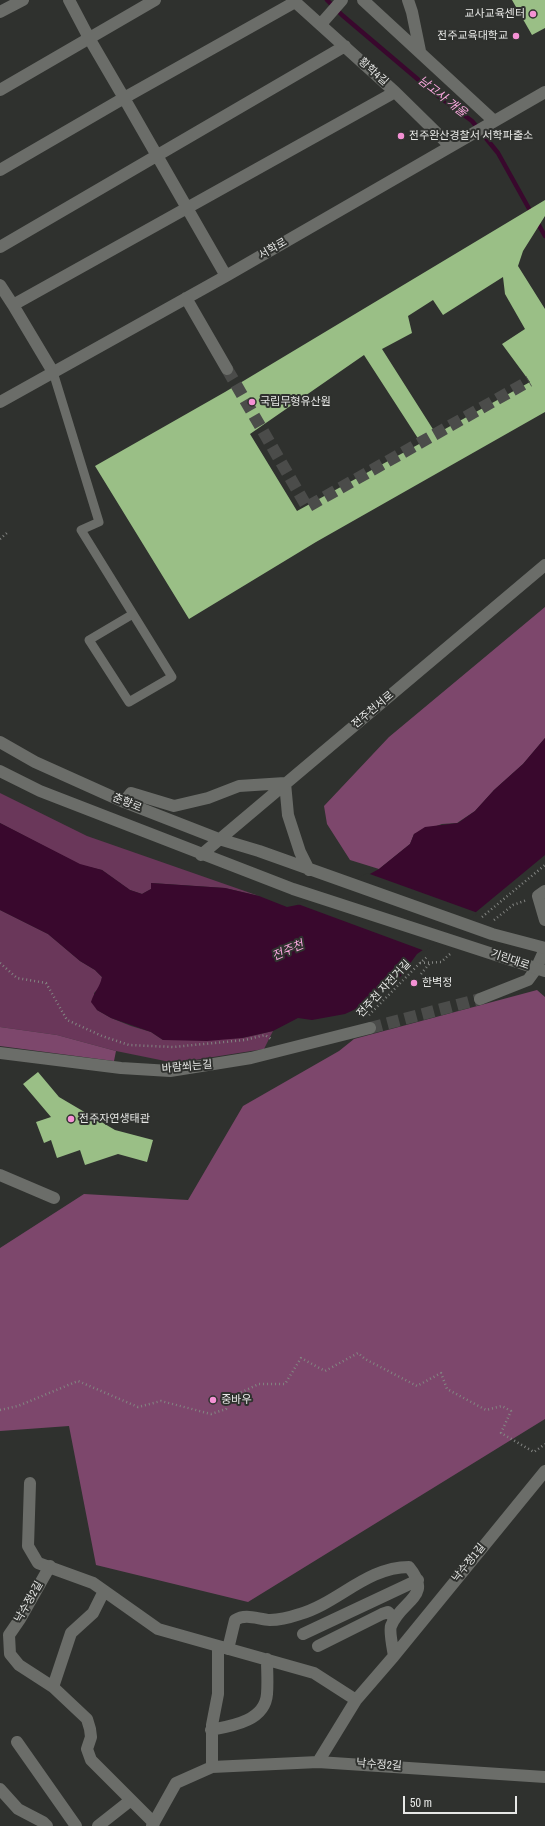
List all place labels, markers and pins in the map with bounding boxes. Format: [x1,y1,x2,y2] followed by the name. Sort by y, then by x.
[464,7,525,21] place label: 교사교육센터
[528,9,538,19] marker: 교사교육센터
[437,29,508,43] place label: 전주교육대학교
[511,31,521,41] marker: 전주교육대학교
[409,129,533,143] place label: 전주완산경찰서 서학파출소
[396,131,406,141] marker: 전주완산경찰서 서학파출소
[260,395,331,409] place label: 국립무형유산원
[247,397,257,407] marker: 국립무형유산원
[422,976,452,990] place label: 한벽정
[409,978,419,988] marker: 한벽정
[79,1112,150,1126] place label: 전주자연생태관
[66,1114,76,1124] marker: 전주자연생태관
[221,1393,251,1407] place label: 중바우
[208,1395,218,1405] marker: 중바우

